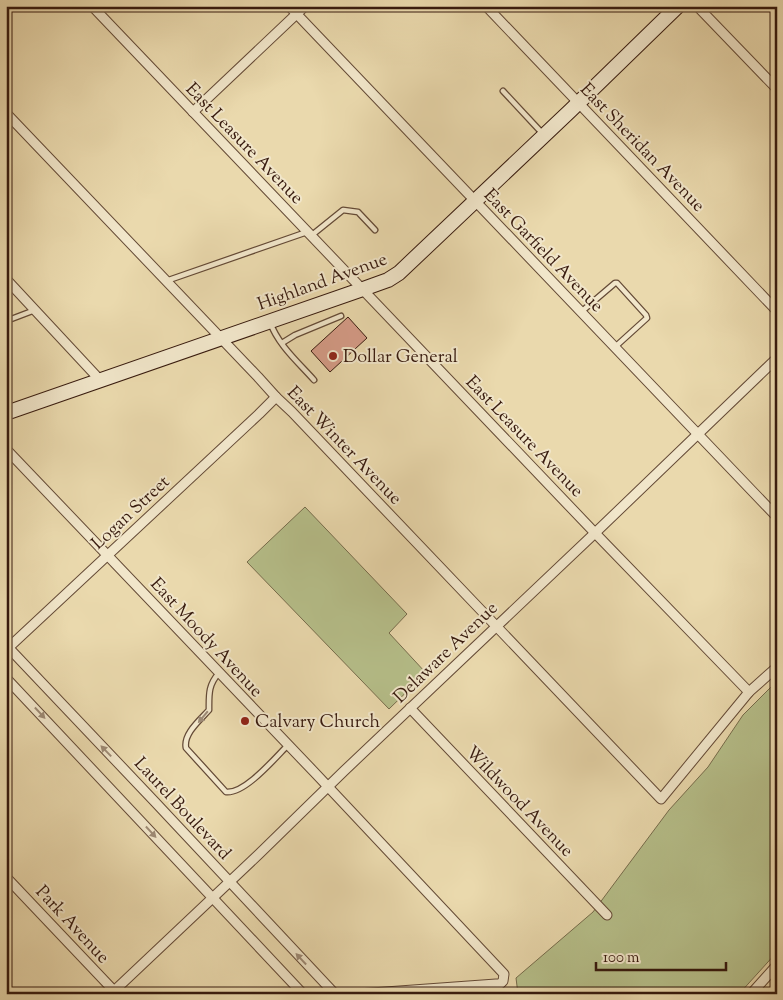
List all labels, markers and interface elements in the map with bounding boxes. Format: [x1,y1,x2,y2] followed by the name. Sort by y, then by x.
[179,78,309,211] street label: East Leasure Avenue
[573,78,710,219] street label: East Sheridan Avenue
[477,184,608,319] street label: East Garfield Avenue
[254,247,391,318] street label: Highland Avenue
[343,345,458,371] place label: Dollar General
[327,350,339,362] marker: Dollar General
[459,371,589,504] street label: East Leasure Avenue
[280,381,407,512] street label: East Winter Avenue
[86,470,176,557] street label: Logan Street
[143,573,268,704] street label: East Moody Avenue
[388,597,504,710] street label: Delaware Avenue
[34,707,46,719] one-way arrow
[198,710,209,723] one-way arrow
[255,710,380,736] place label: Calvary Church
[239,715,251,727] marker: Calvary Church
[459,741,579,864] street label: Wildwood Avenue
[100,745,112,757] one-way arrow
[127,752,236,867] street label: Laurel Boulevard
[145,825,157,837] one-way arrow
[28,881,115,970] street label: Park Avenue
[596,940,726,972] scale bar
[603,948,640,969] text: 100 m
[295,953,307,965] one-way arrow

